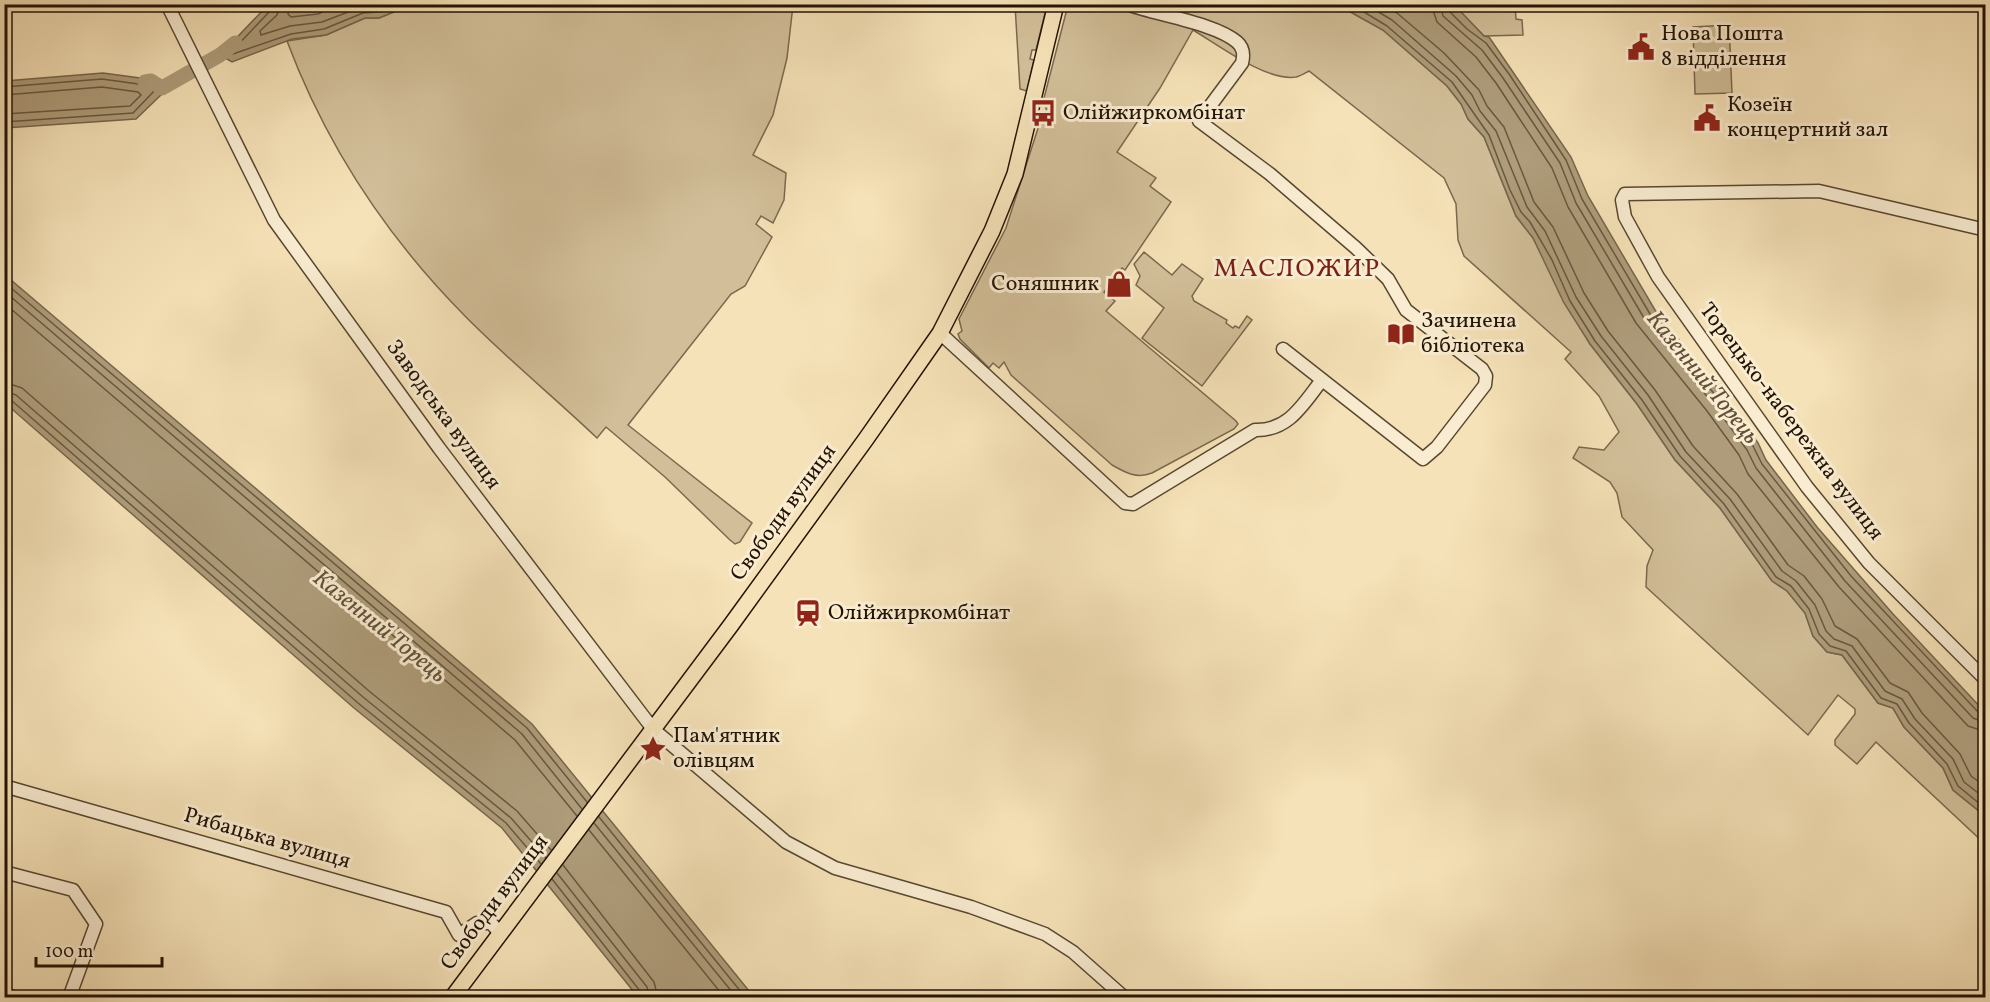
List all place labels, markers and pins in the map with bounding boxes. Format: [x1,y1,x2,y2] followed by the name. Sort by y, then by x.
[1661,19,1787,75] place label: Нова Пошта 8 відділення
[1626,32,1656,62] public building icon: Нова Пошта 8 відділення
[1727,90,1888,146] place label: Козеїн концертний зал
[1028,98,1058,128] bus stop icon: Олійжиркомбінат
[1063,98,1245,129] place label: Олійжиркомбінат
[1692,103,1722,133] public building icon: Козеїн концертний зал
[991,269,1099,300] place label: Соняшник
[1104,269,1134,299] shop icon: Соняшник
[1421,306,1525,362] place label: Зачинена бібліотека
[1386,319,1416,349] library icon: Зачинена бібліотека
[793,598,823,628] station icon: Олійжиркомбiнат
[828,598,1010,629] place label: Олійжиркомбiнат
[673,721,780,777] place label: Пам'ятник олівцям
[638,734,668,764] place icon: Пам'ятник олівцям

